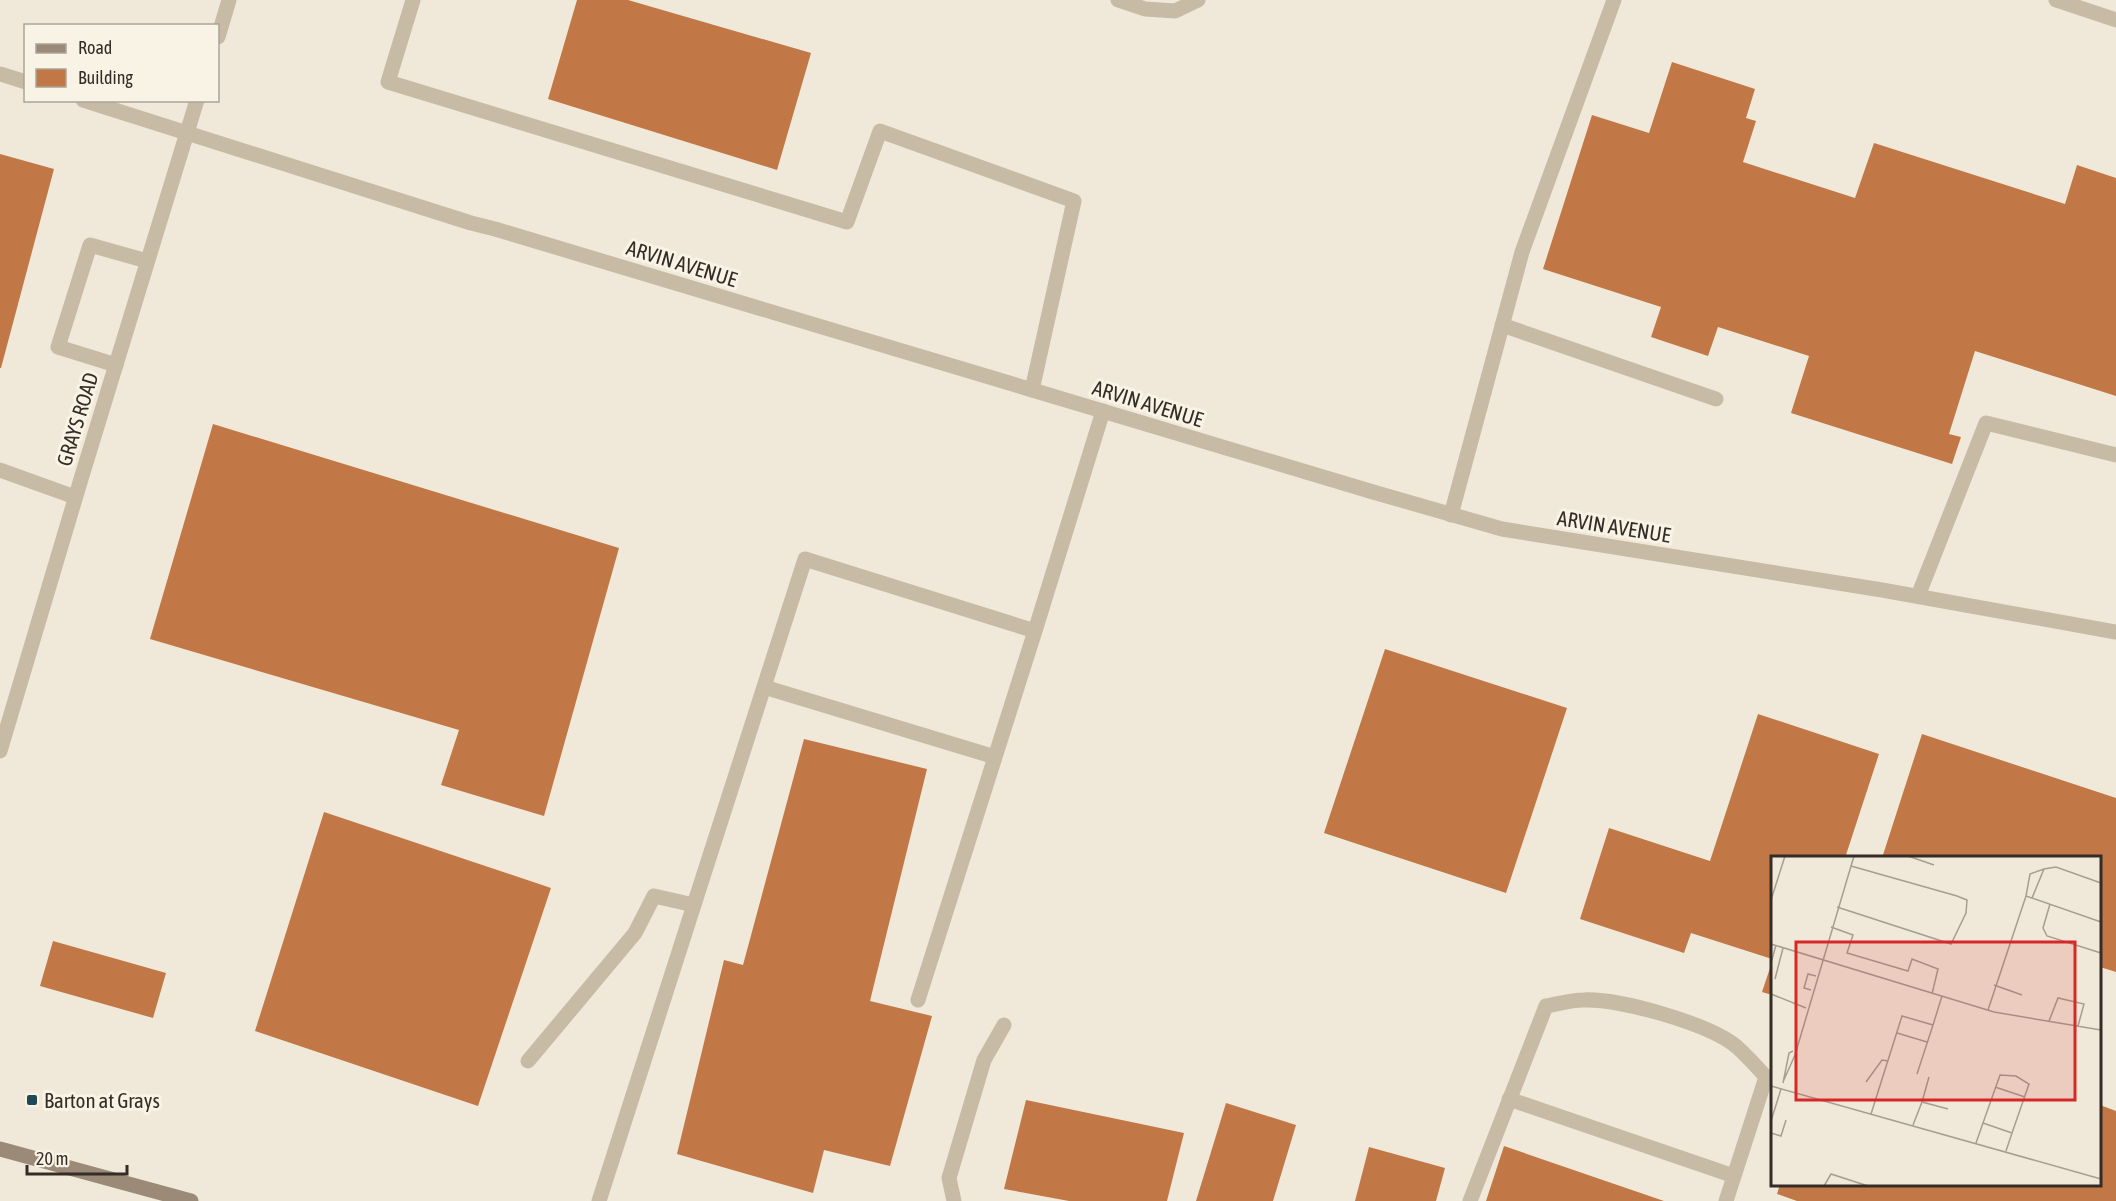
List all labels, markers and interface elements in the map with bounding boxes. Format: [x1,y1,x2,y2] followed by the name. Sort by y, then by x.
[24,24,219,102] legend
[78,37,112,58] text: Road
[78,67,133,88] text: Building
[624,235,740,291] street label: ARVIN AVENUE
[51,369,103,469] street label: GRAYS ROAD
[1090,375,1206,431] street label: ARVIN AVENUE
[1556,505,1672,547] street label: ARVIN AVENUE
[1771,856,2101,1186] inset map
[44,1088,160,1112] place label: Barton at Grays
[25,1093,39,1107] marker: Barton at Grays
[27,1138,128,1176] scale bar
[36,1148,68,1169] text: 20 m

